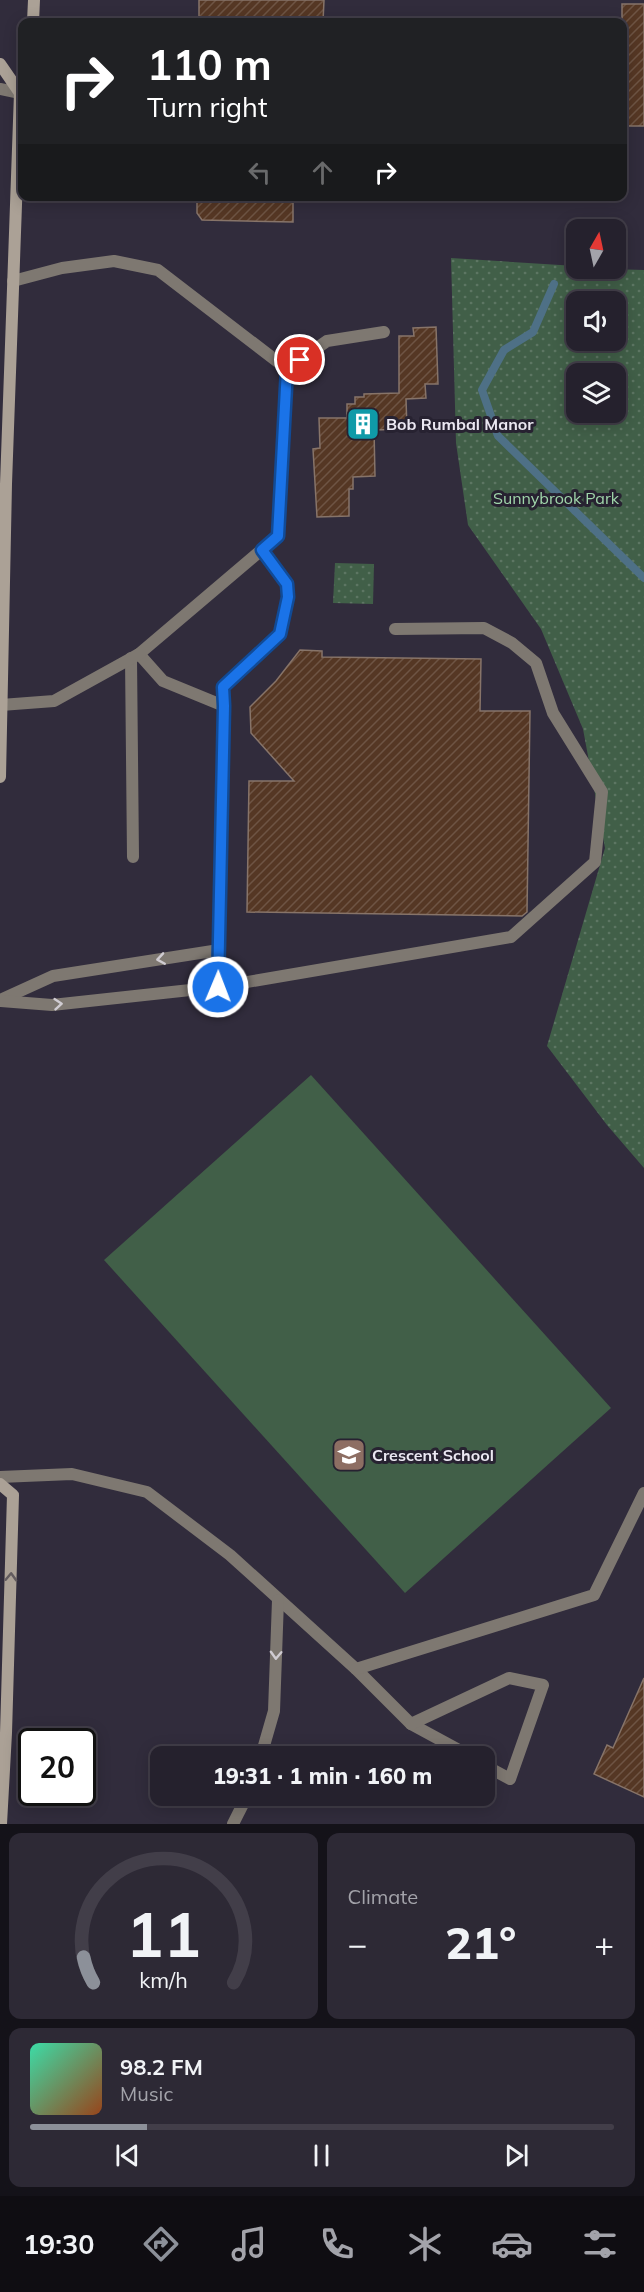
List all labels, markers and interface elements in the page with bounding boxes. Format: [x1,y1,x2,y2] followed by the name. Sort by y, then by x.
[147,38,272,91] text: 110 m
[48,42,126,120] icon: right
[147,90,267,124] text: Turn right
[243,156,276,189] icon: left
[306,156,339,189] icon: ahead
[369,156,402,189] icon: right
[566,219,626,279] north arrow
[566,219,626,423] map controls
[566,291,626,351] button: sound
[274,334,325,385] pin
[283,343,316,376] icon: arrive
[566,363,626,423] button: layers
[345,406,381,442] building icon: Bob Rumbal Manor
[386,414,534,434] place label: Bob Rumbal Manor
[493,488,620,508] park label: Sunnybrook Park
[157,952,167,965] one-way arrow
[186,955,250,1019] position arrow
[54,998,63,1011] one-way arrow
[331,1437,367,1473] school or university icon: Crescent School
[372,1445,494,1465] place label: Crescent School
[5,1572,17,1581] one-way arrow
[270,1651,283,1660] one-way arrow
[18,1728,96,1806] speed limit sign: 20
[213,1762,432,1790] text: 19:31 · 1 min · 160 m
[348,1884,418,1909] text: Climate
[126,1894,201,1973] text: 11
[445,1914,516,1970] text: 21°
[348,1923,367,1964] text: −
[594,1923,614,1964] text: +
[139,1966,187,1993] text: km/h
[120,2053,203,2081] text: 98.2 FM
[120,2081,173,2106] text: Music
[111,2139,144,2172] icon: previous
[305,2139,338,2172] icon: pause
[500,2139,533,2172] icon: next
[140,2223,182,2265] icon: directions
[228,2223,270,2265] icon: music
[316,2223,358,2265] icon: phone
[404,2223,446,2265] icon: climate
[491,2223,533,2265] icon: car
[579,2223,621,2265] icon: filters
[23,2227,94,2261] text: 19:30

